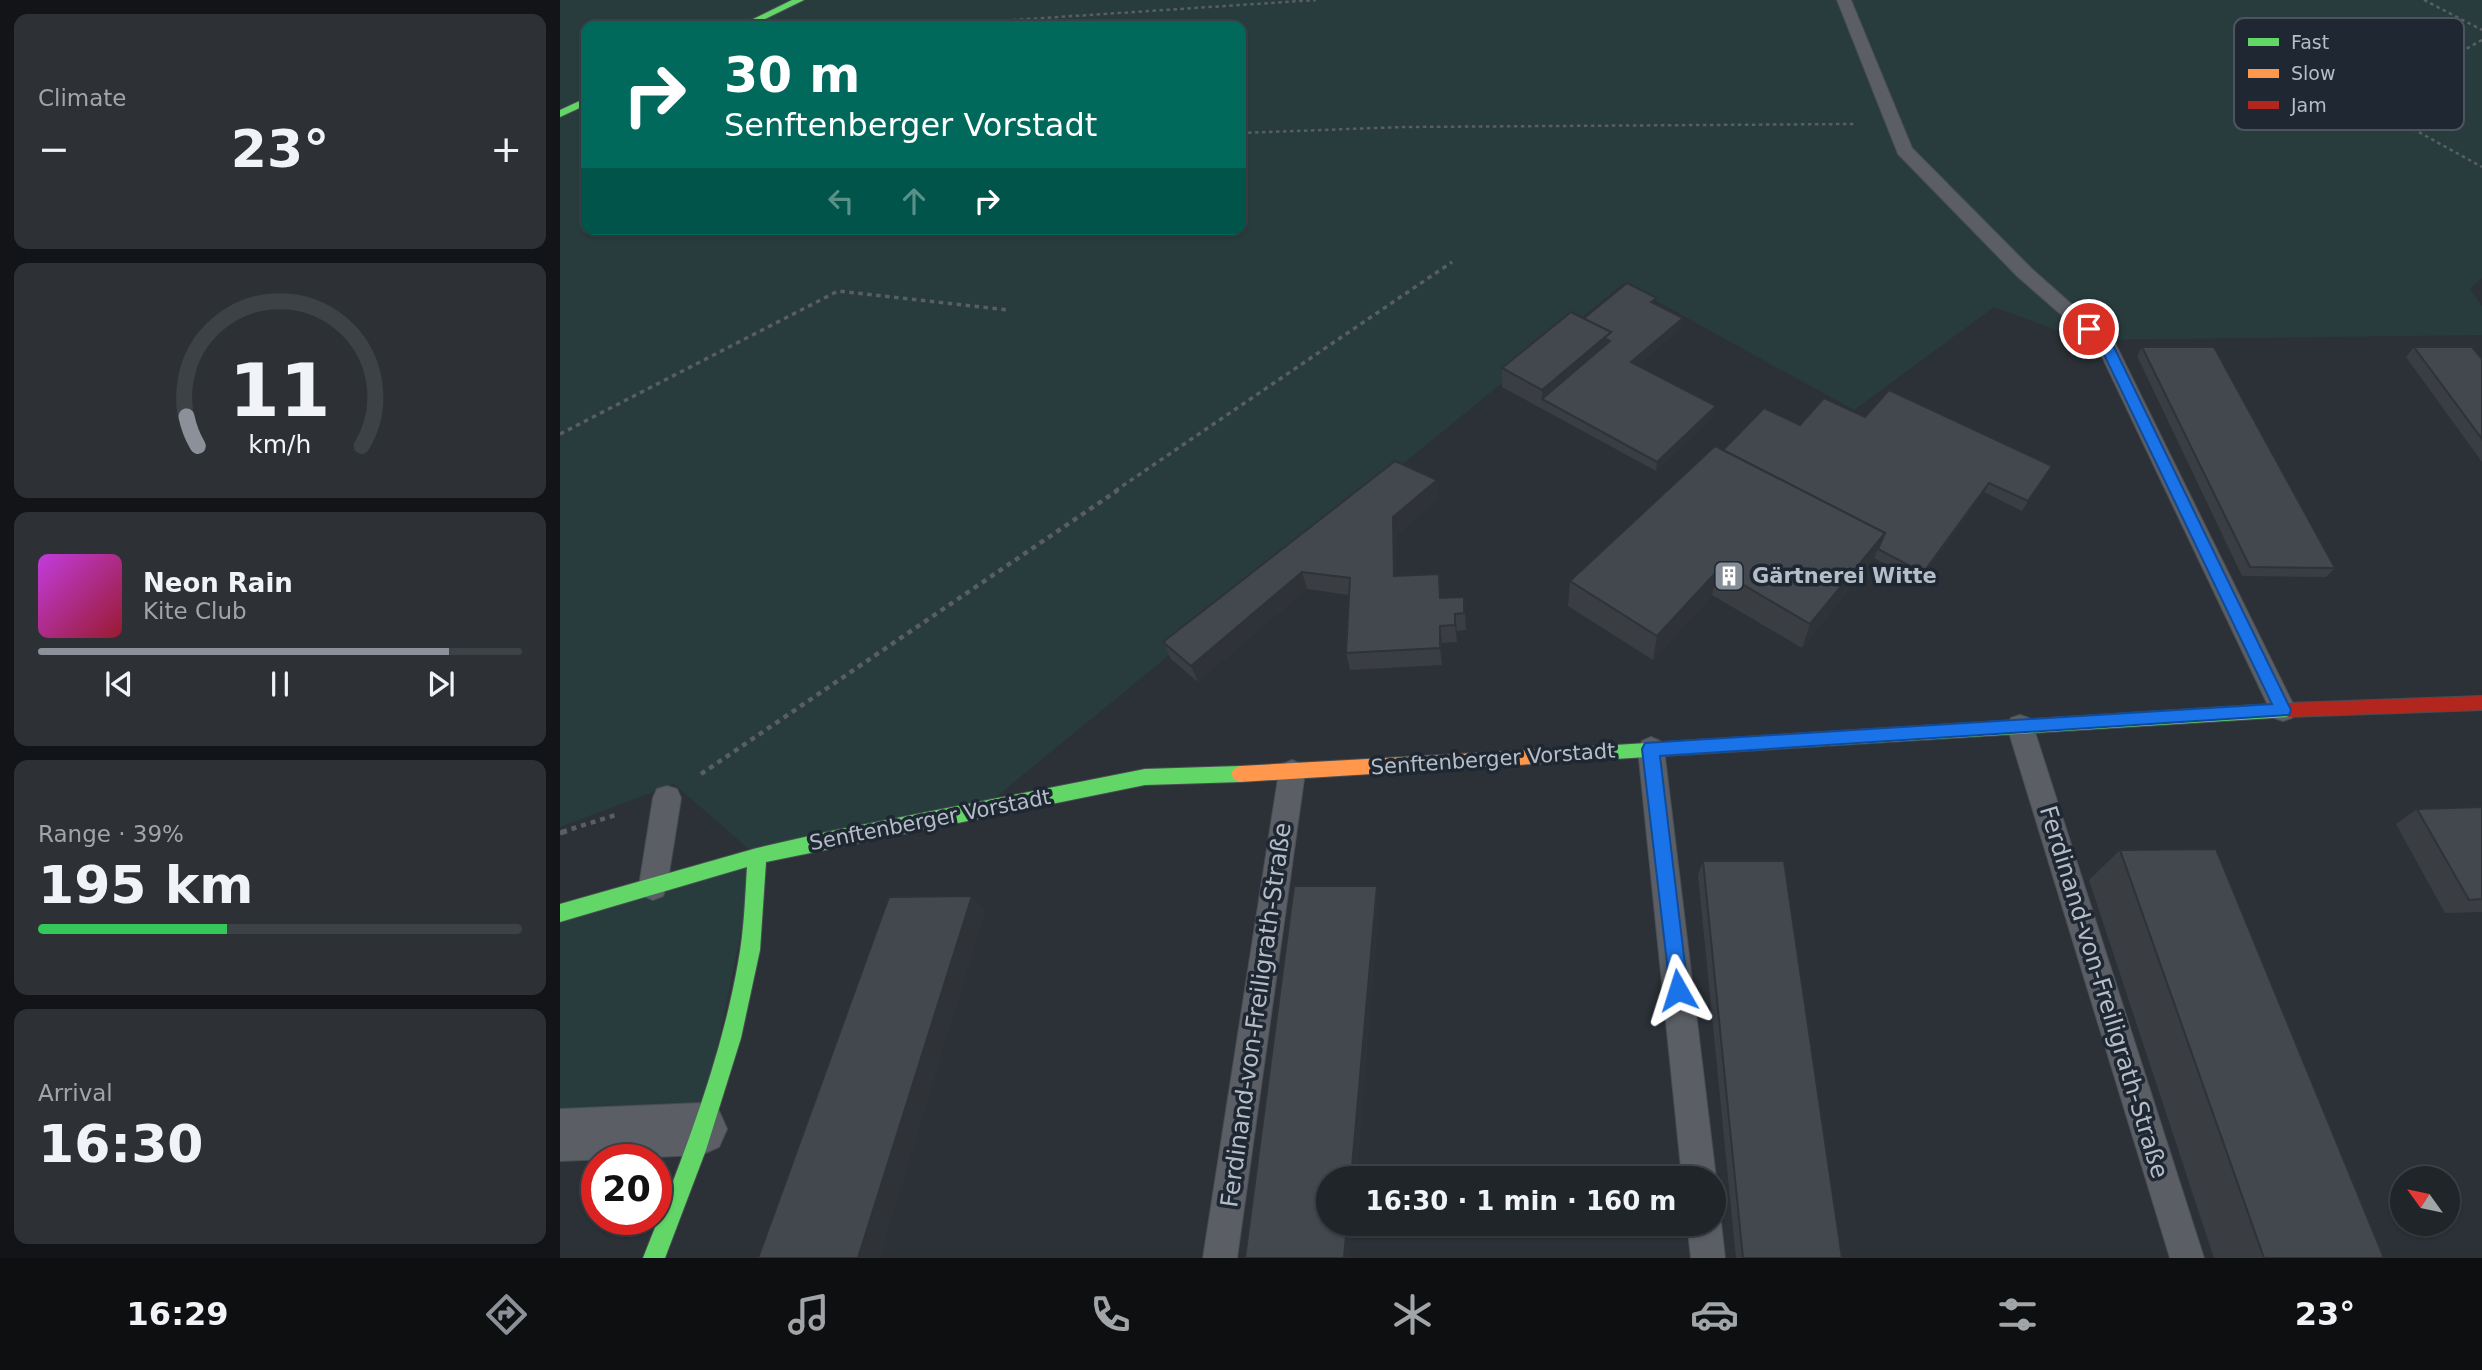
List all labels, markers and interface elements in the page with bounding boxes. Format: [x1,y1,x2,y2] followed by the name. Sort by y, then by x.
[2234,18,2464,130] legend
[2291,31,2329,53] text: Fast
[724,47,860,104] text: 30 m
[609,49,700,140] icon: right
[2291,62,2336,84] text: Slow
[38,85,127,111] text: Climate
[2290,94,2327,116] text: Jam
[724,106,1097,144] text: Senftenberger Vorstadt
[231,119,329,179] text: 23°
[38,127,70,171] text: −
[490,127,522,171] text: +
[822,182,860,220] icon: left
[895,182,933,220] icon: ahead
[968,182,1006,220] icon: right
[2059,299,2119,359] pin
[2070,310,2108,348] icon: arrive
[229,349,331,434] text: 11
[248,430,312,459] text: km/h
[1712,559,1746,593] building icon: Gärtnerei Witte
[1752,564,1937,588] place label: Gärtnerei Witte
[143,568,293,598] text: Neon Rain
[143,598,247,624] text: Kite Club
[100,665,138,703] icon: previous
[261,665,299,703] icon: pause
[422,665,460,703] icon: next
[1370,738,1616,780] street label: Senftenberger Vorstadt
[807,785,1053,855] street label: Senftenberger Vorstadt
[2034,802,2174,1182] street label: Ferdinand-von-Freiligrath-Straße
[38,821,184,847] text: Range · 39%
[1215,821,1297,1209] street label: Ferdinand-von-Freiligrath-Straße
[38,855,253,915] text: 195 km
[1641,953,1715,1027] position arrow
[38,1080,113,1106] text: Arrival
[38,1114,204,1174] text: 16:30
[581,1144,672,1235] speed limit sign: 20
[2390,1166,2460,1236] north arrow
[2390,1166,2460,1236] map controls
[1366,1186,1676,1216] text: 16:30 · 1 min · 160 m
[482,1290,531,1339] icon: directions
[784,1290,833,1339] icon: music
[1086,1290,1135,1339] icon: phone
[1388,1290,1437,1339] icon: climate
[1690,1290,1739,1339] icon: car
[1993,1290,2042,1339] icon: filters
[127,1295,228,1333] text: 16:29
[2295,1295,2355,1333] text: 23°

